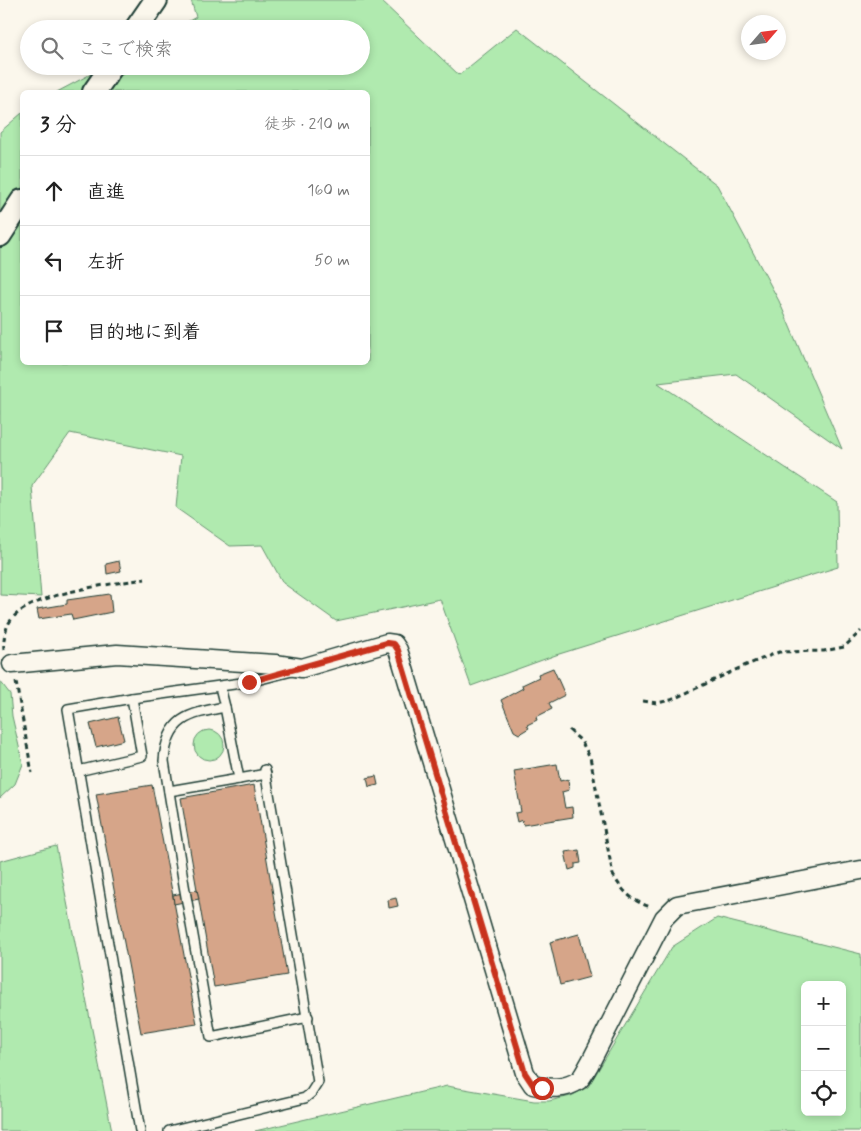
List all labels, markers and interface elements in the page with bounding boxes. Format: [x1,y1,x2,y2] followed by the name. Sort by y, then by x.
[741,15,786,60] north arrow
[20,20,370,75] search box
[38,34,66,62] icon: search
[78,37,173,62] text: ここで検索
[40,111,76,139] text: 3 分
[264,114,350,135] text: 徒歩 · 210 m
[40,177,68,205] icon: ahead
[87,180,125,205] text: 直進
[307,180,350,201] text: 160 m
[40,247,68,275] icon: left
[87,250,125,275] text: 左折
[314,250,350,271] text: 50 m
[40,317,68,345] icon: arrive
[87,320,201,345] text: 目的地に到着
[238,671,261,694] route end
[801,981,846,1116] map controls
[801,981,846,1026] button: +
[801,1026,846,1071] button: −
[801,1071,846,1116] button: locate
[531,1077,554,1100] route start

